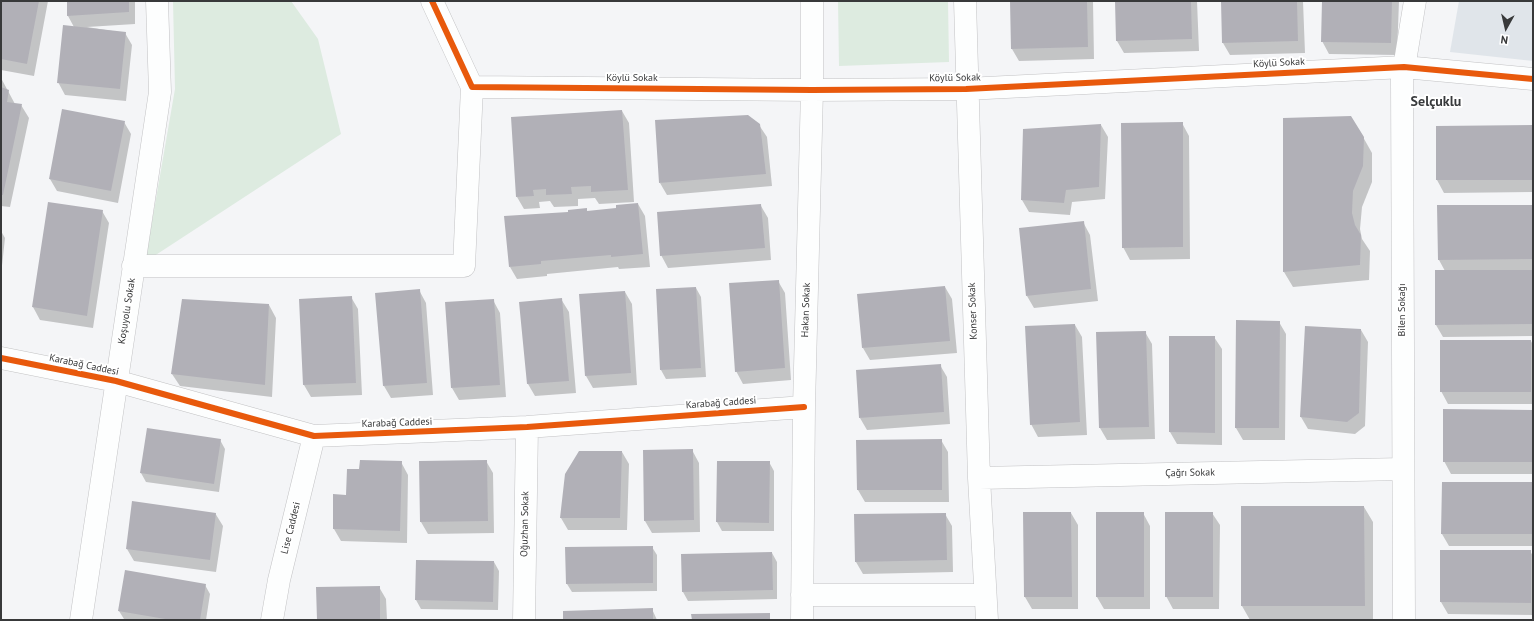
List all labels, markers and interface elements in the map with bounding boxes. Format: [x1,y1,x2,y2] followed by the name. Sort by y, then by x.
[1486,8,1526,48] north arrow
[1500,32,1509,47] text: N
[1253,56,1305,70] street label: Köylü Sokak
[606,72,658,84] street label: Köylü Sokak
[929,72,981,84] street label: Köylü Sokak
[1411,94,1461,110] district label: Selçuklu
[116,277,138,345] street label: Koşuyolu Sokak
[799,282,813,338] street label: Hakan Sokak
[966,282,980,340] street label: Konser Sokak
[1396,283,1408,337] street label: Bilen Sokağı
[48,352,120,378] street label: Karabağ Caddesi
[685,395,757,411] street label: Karabağ Caddesi
[361,416,433,430] street label: Karabağ Caddesi
[1165,467,1215,479] street label: Çağrı Sokak
[518,491,532,557] street label: Oğuzhan Sokak
[279,501,303,555] street label: Lise Caddesi

